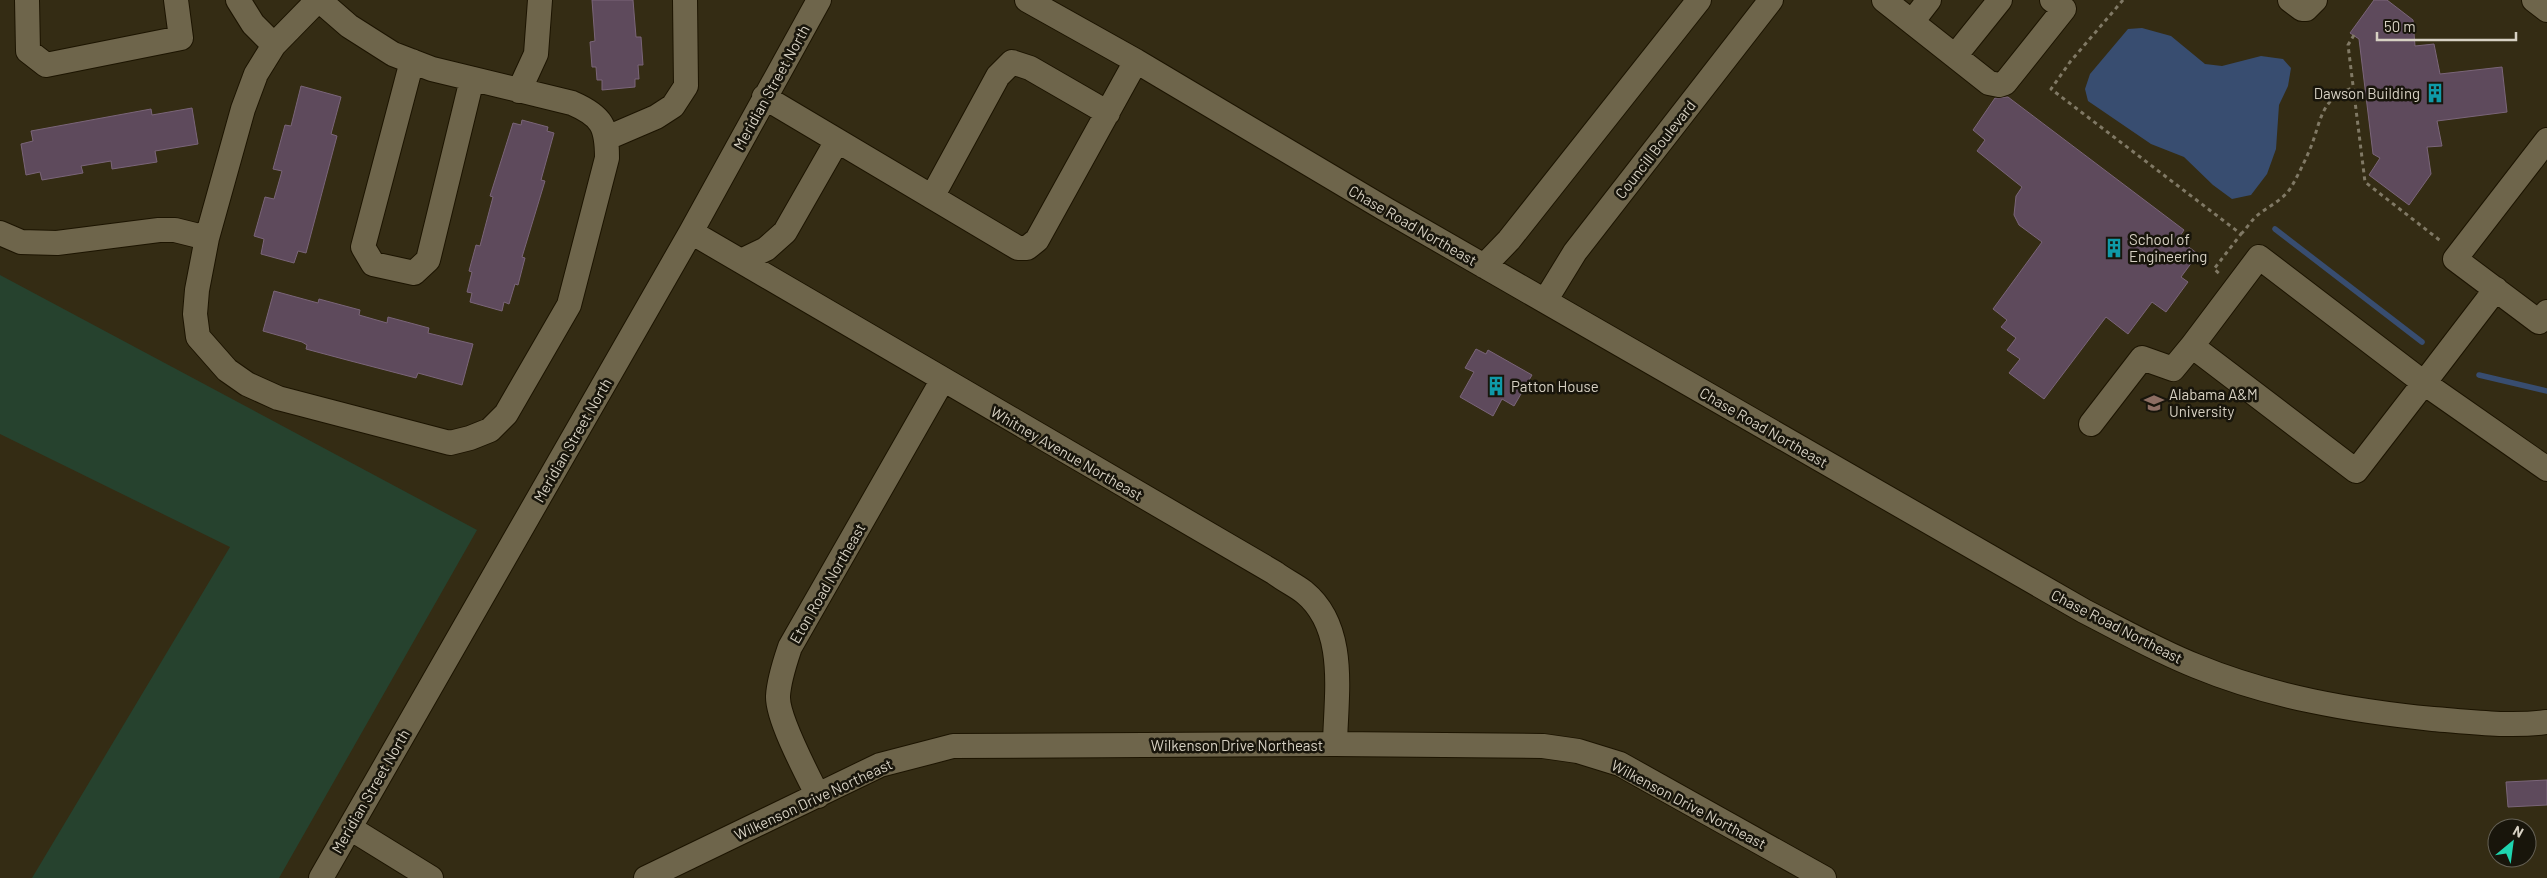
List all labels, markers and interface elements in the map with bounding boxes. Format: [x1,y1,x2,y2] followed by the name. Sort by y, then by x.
[2377,10,2516,42] scale bar
[2384,17,2416,35] text: 50 m
[729,21,813,153] street label: Meridian Street North
[2424,82,2446,104] building icon: Dawson Building
[2314,84,2420,102] place label: Dawson Building
[1611,96,1699,202] street label: Councill Boulevard
[1346,181,1480,269] street label: Chase Road Northeast
[2129,230,2207,265] place label: School of Engineering
[2103,237,2125,259] building icon: School of Engineering
[529,375,615,505] street label: Meridian Street North
[1485,375,1507,397] building icon: Patton House
[1511,377,1599,395] place label: Patton House
[1697,383,1831,471] street label: Chase Road Northeast
[2169,385,2258,420] place label: Alabama A&M University
[2143,392,2165,414] school or university icon: Alabama A&M University
[988,402,1146,504] street label: Whitney Avenue Northeast
[785,520,869,646] street label: Eton Road Northeast
[2048,585,2186,667] street label: Chase Road Northeast
[327,726,413,856] street label: Meridian Street North
[1151,736,1323,754] street label: Wilkenson Drive Northeast
[731,754,895,844] street label: Wilkenson Drive Northeast
[1609,756,1769,852] street label: Wilkenson Drive Northeast
[2487,818,2537,868] north arrow
[2510,822,2527,841] text: N

